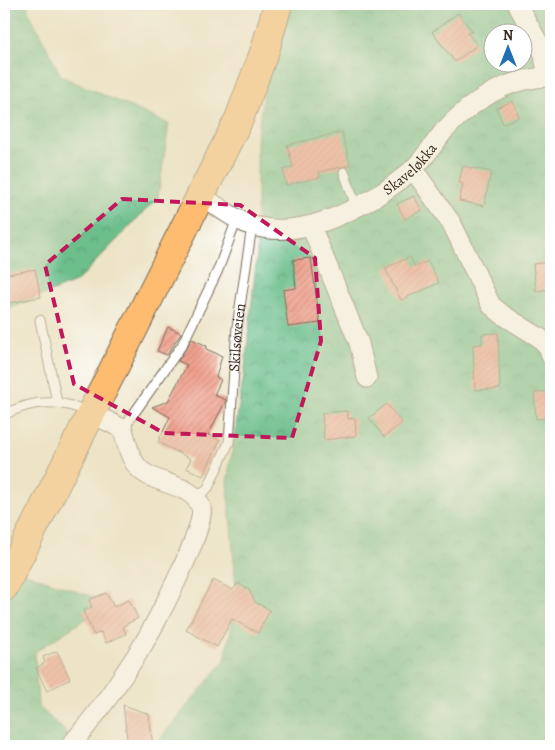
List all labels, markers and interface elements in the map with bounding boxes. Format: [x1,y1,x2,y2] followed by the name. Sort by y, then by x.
[482,22,532,72] north arrow
[503,26,513,45] text: N
[379,139,441,199] street label: Skaveløkka
[224,302,250,372] street label: Skilsøveien

